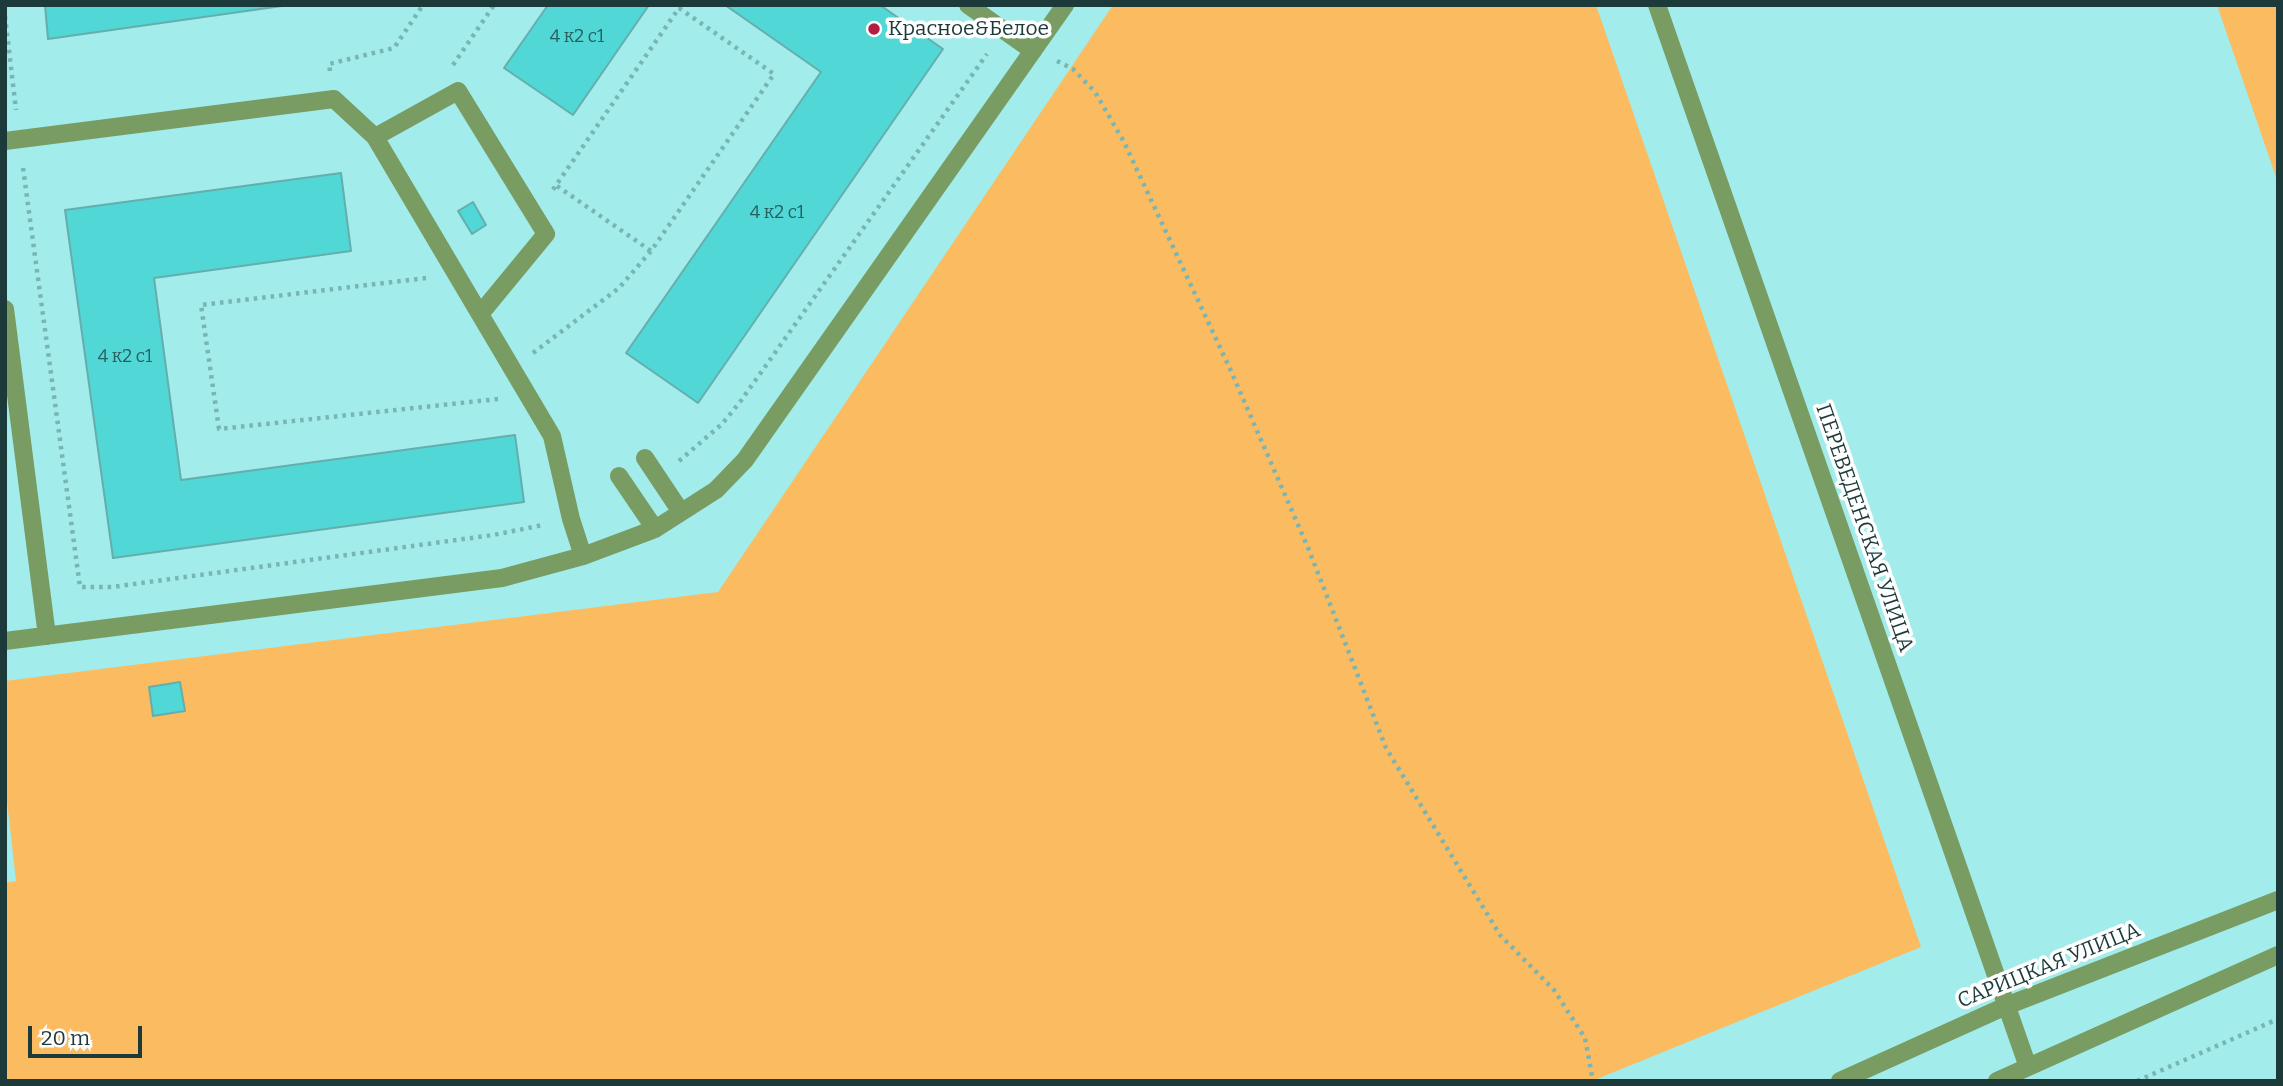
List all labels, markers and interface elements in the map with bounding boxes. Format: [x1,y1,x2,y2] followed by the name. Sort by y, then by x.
[888,16,1049,42] place label: Красное&Белое
[866,21,882,37] marker: Красное&Белое
[550,26,604,48] house number: 4 к2 с1
[750,202,804,224] house number: 4 к2 с1
[98,346,152,368] house number: 4 к2 с1
[1810,401,1918,655] street label: ПЕРЕВЕДЕНСКАЯ УЛИЦА
[1954,918,2144,1014] street label: САРИЦКАЯ УЛИЦА
[32,1012,145,1056] scale bar
[41,1025,90,1051] text: 20 m

